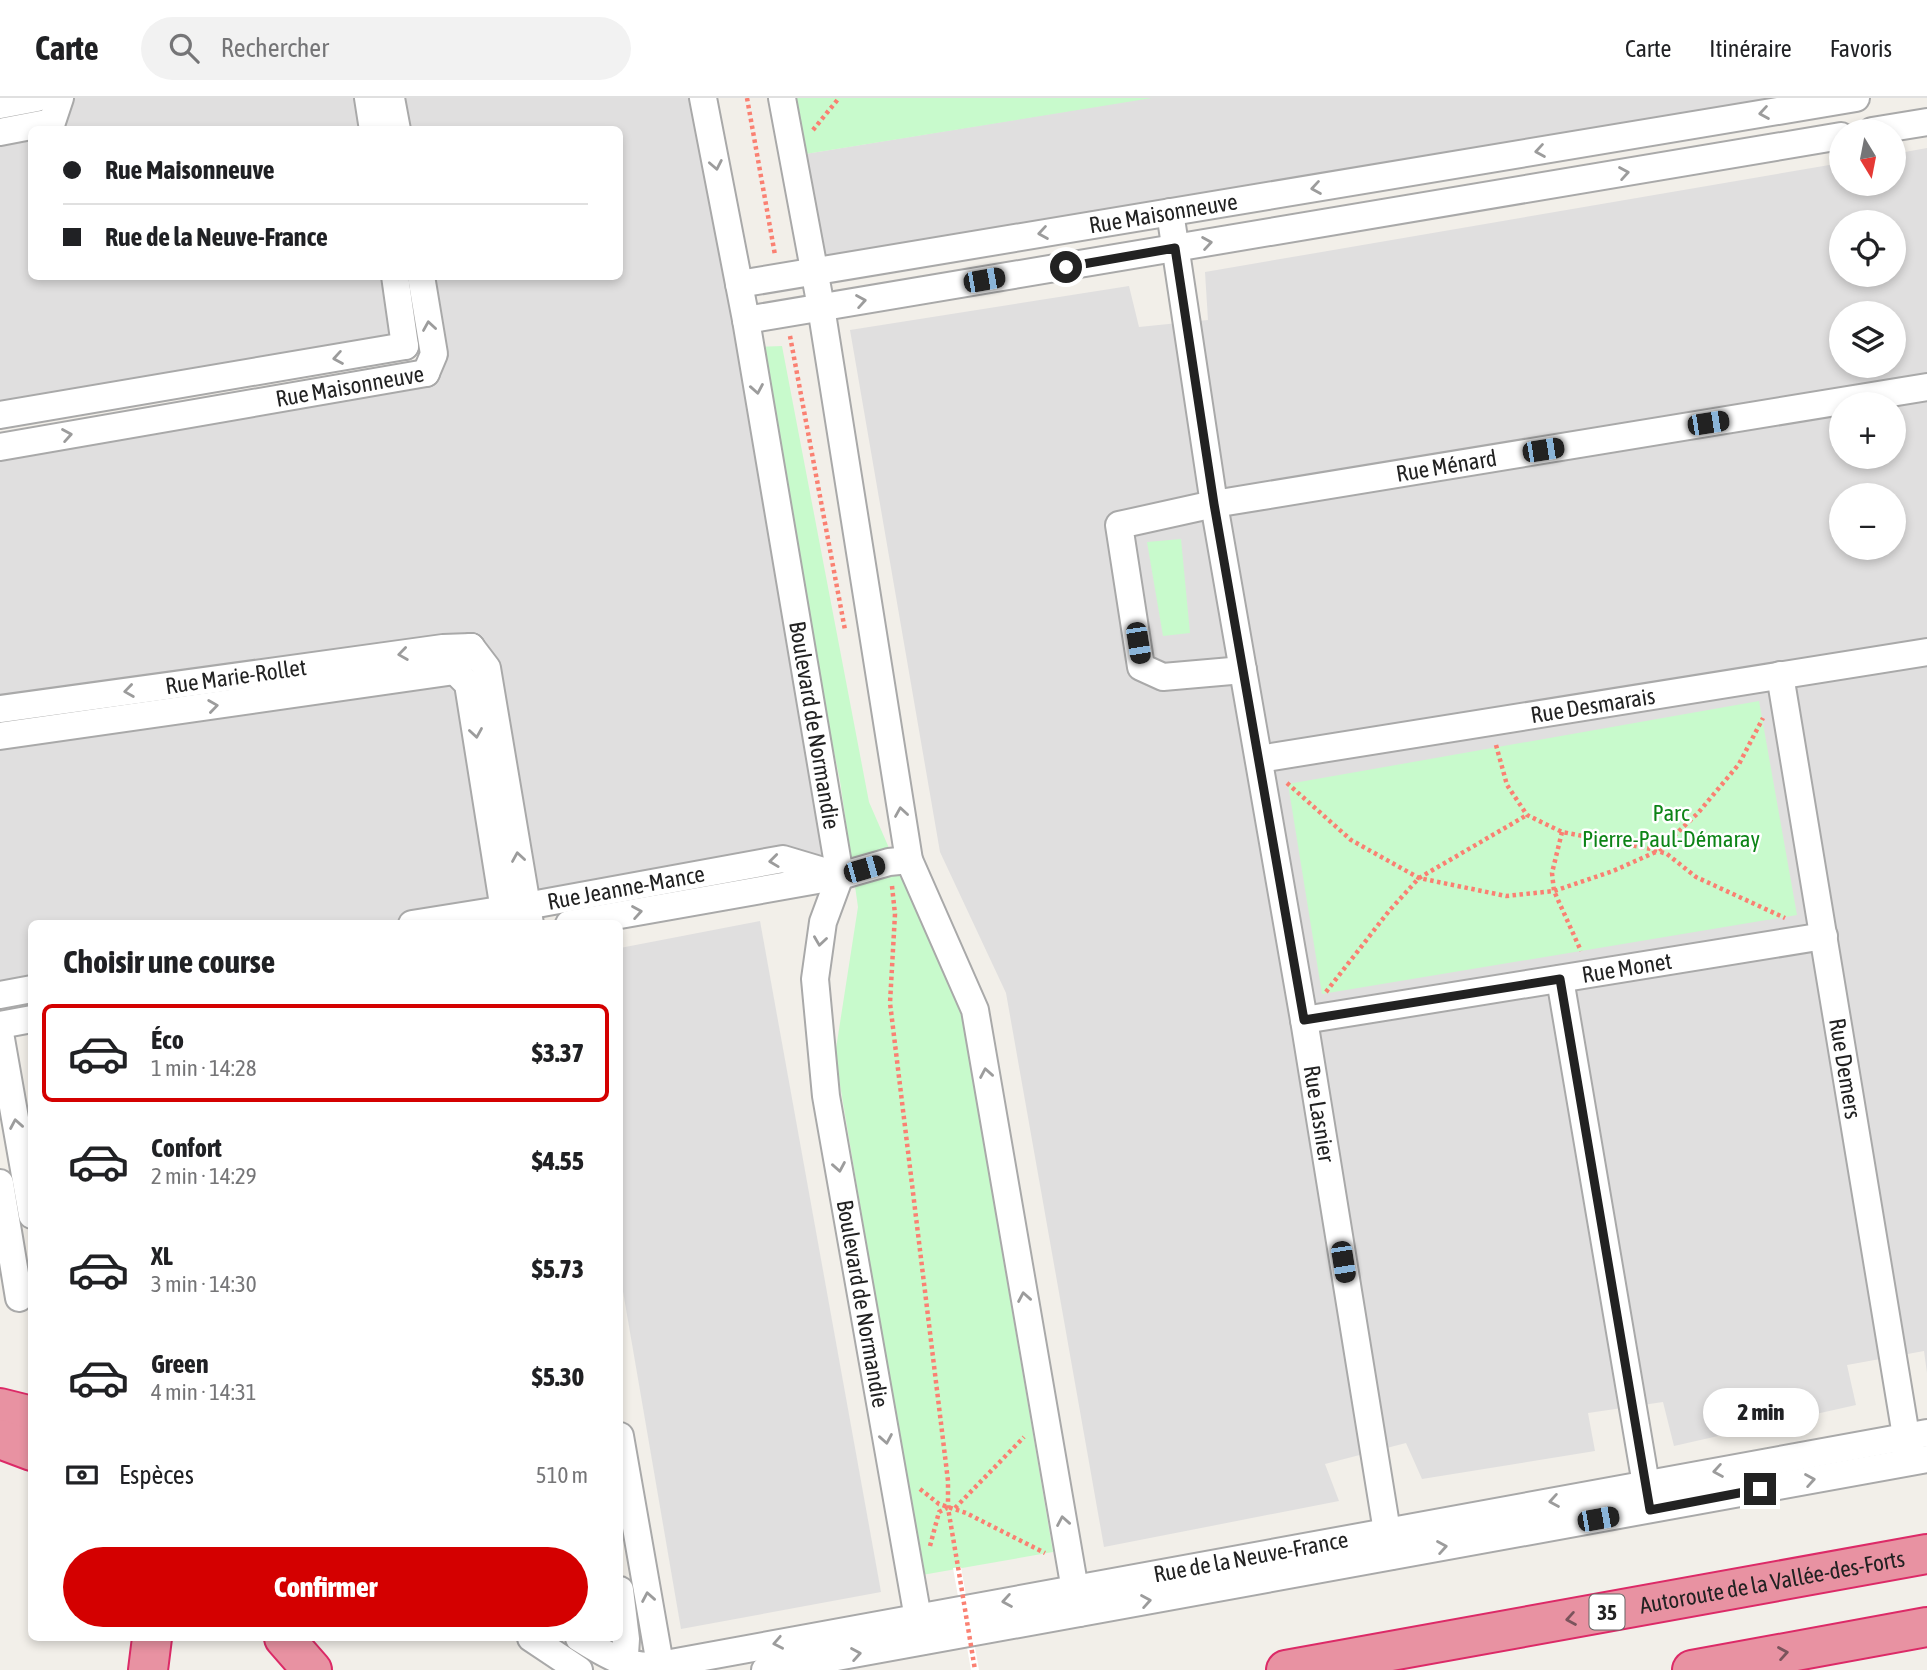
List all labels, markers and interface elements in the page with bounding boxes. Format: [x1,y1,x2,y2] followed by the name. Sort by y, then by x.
[141,17,631,80] search box
[35,29,99,67] text: Carte
[165,29,203,67] icon: search
[221,33,329,63] text: Rechercher
[1625,35,1671,62] text: Carte
[1709,35,1792,62] text: Itinéraire
[1830,35,1892,62] text: Favoris
[1758,105,1770,120] one-way arrow
[1829,119,1906,196] north arrow
[1829,119,1906,560] map controls
[1534,143,1546,158] one-way arrow
[105,155,275,185] text: Rue Maisonneuve
[707,159,722,171] one-way arrow
[1618,166,1630,181] one-way arrow
[1310,180,1321,195] one-way arrow
[1087,188,1239,239] street label: Rue Maisonneuve
[1829,210,1906,287] button: locate
[105,222,328,252] text: Rue de la Neuve-France
[1037,225,1049,240] one-way arrow
[1201,236,1213,251] one-way arrow
[1050,251,1082,283] route start
[962,266,1007,294] car
[856,294,867,309] one-way arrow
[1829,301,1906,378] button: layers
[422,320,437,331] one-way arrow
[332,350,344,365] one-way arrow
[274,361,426,412] street label: Rue Maisonneuve
[749,383,764,395] one-way arrow
[1829,392,1906,469] button: +
[1686,409,1731,437] car
[61,429,73,444] one-way arrow
[1521,436,1566,464] car
[1394,445,1499,487] street label: Rue Ménard
[1829,483,1906,560] button: −
[784,619,845,831] street label: Boulevard de Normandie
[1125,621,1152,665] car
[398,646,409,661] one-way arrow
[164,654,308,699] street label: Rue Marie-Rollet
[1529,683,1657,728] street label: Rue Desmarais
[124,684,135,699] one-way arrow
[207,699,219,714] one-way arrow
[468,727,483,739] one-way arrow
[1582,800,1760,852] park label: Parc Pierre-Paul-Démaray
[894,806,909,818] one-way arrow
[511,851,526,863] one-way arrow
[841,853,888,885] car
[768,854,780,869] one-way arrow
[545,861,707,915] street label: Rue Jeanne-Mance
[631,905,643,920] one-way arrow
[813,935,828,947] one-way arrow
[63,943,275,980] text: Choisir une course
[1580,948,1674,988] street label: Rue Monet
[1824,1016,1866,1121] street label: Rue Demers
[67,1022,130,1085] icon: car
[151,1025,184,1055] text: Éco
[532,1038,584,1068] text: $3.37
[151,1055,257,1081] text: 1 min · 14:28
[1299,1063,1340,1165] street label: Rue Lasnier
[979,1067,994,1079] one-way arrow
[9,1118,24,1130] one-way arrow
[67,1130,130,1193] icon: car
[151,1133,222,1163] text: Confort
[532,1146,584,1176] text: $4.55
[830,1161,845,1173] one-way arrow
[151,1163,257,1189] text: 2 min · 14:29
[832,1198,894,1410] street label: Boulevard de Normandie
[67,1238,130,1301] icon: car
[1330,1240,1357,1284] car
[151,1241,173,1271] text: XL
[532,1254,584,1284] text: $5.73
[151,1271,257,1297] text: 3 min · 14:30
[1017,1291,1032,1303] one-way arrow
[67,1346,130,1409] icon: car
[151,1349,209,1379] text: Green
[532,1362,584,1392] text: $5.30
[151,1379,257,1405] text: 4 min · 14:31
[1702,1388,1818,1436] callout: 2 min
[1738,1399,1784,1425] text: 2 min
[878,1433,893,1445] one-way arrow
[63,1456,101,1494] icon: cash
[119,1460,194,1490] text: Espèces
[536,1462,588,1488] text: 510 m
[1712,1463,1724,1478] one-way arrow
[1744,1473,1776,1505] route end
[1804,1473,1816,1488] one-way arrow
[1548,1493,1560,1508] one-way arrow
[1576,1505,1621,1533] car
[1056,1515,1071,1527] one-way arrow
[1151,1526,1350,1587] street label: Rue de la Neuve-France
[1436,1540,1448,1555] one-way arrow
[1638,1545,1907,1619] street label: Autoroute de la Vallée-des-Forts
[63,1547,588,1627] button: Confirmer
[641,1591,656,1603] one-way arrow
[1001,1593,1013,1608] one-way arrow
[1140,1594,1152,1609] one-way arrow
[1590,1594,1624,1630] road number: 35
[1565,1610,1577,1625] one-way arrow
[772,1635,784,1650] one-way arrow
[850,1647,862,1662] one-way arrow
[1777,1647,1789,1662] one-way arrow

